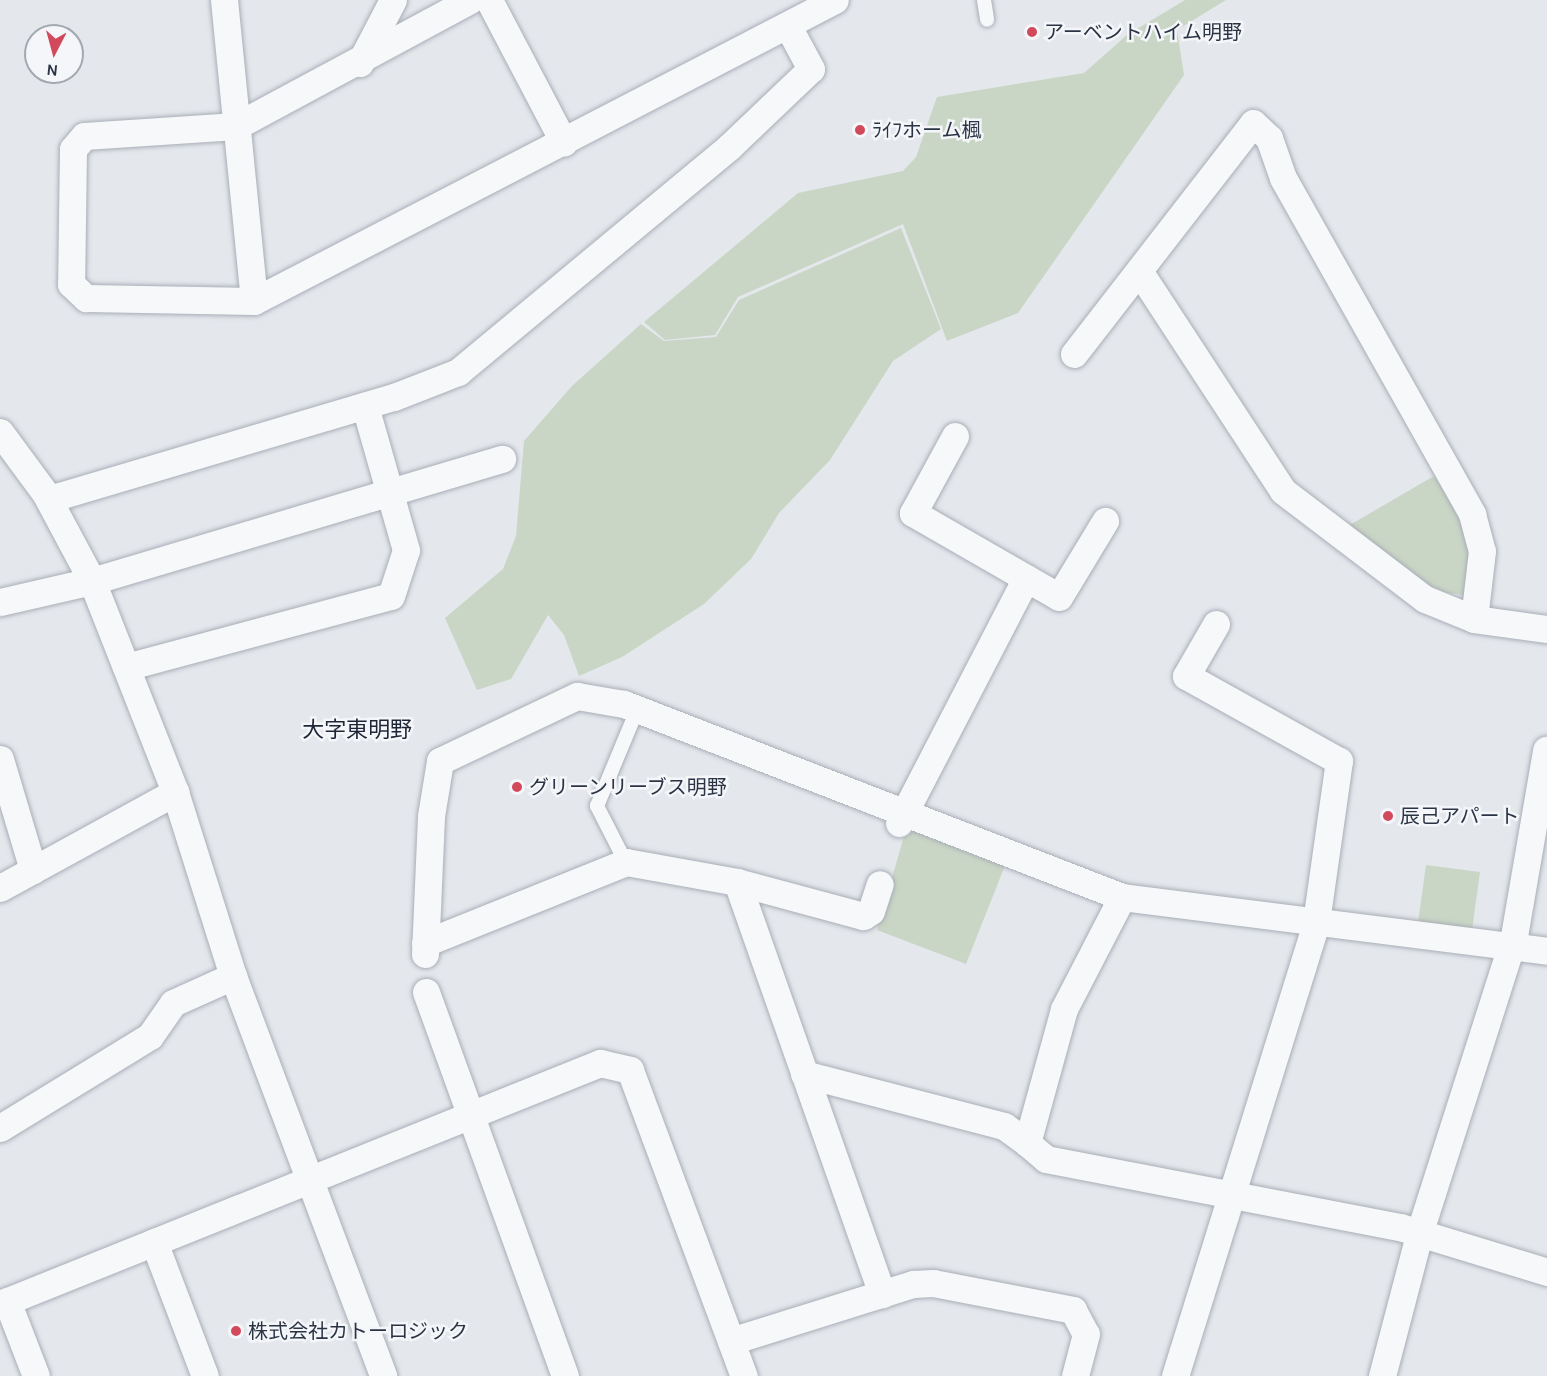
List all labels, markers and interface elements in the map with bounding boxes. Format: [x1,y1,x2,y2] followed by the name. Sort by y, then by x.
[1044,20,1243,44] place label: アーベントハイム明野
[24,24,84,84] north arrow
[1025,25,1039,39] marker: アーベントハイム明野
[46,60,59,80] text: N
[872,118,982,142] place label: ﾗｲﾌホーム楓
[853,123,867,137] marker: ﾗｲﾌホーム楓
[302,718,412,744] district label: 大字東明野
[529,775,729,799] place label: グリーンリーブス明野
[510,780,524,794] marker: グリーンリーブス明野
[1400,804,1520,828] place label: 辰己アパート
[1381,809,1395,823] marker: 辰己アパート
[248,1319,468,1343] place label: 株式会社カトーロジック
[229,1324,243,1338] marker: 株式会社カトーロジック

